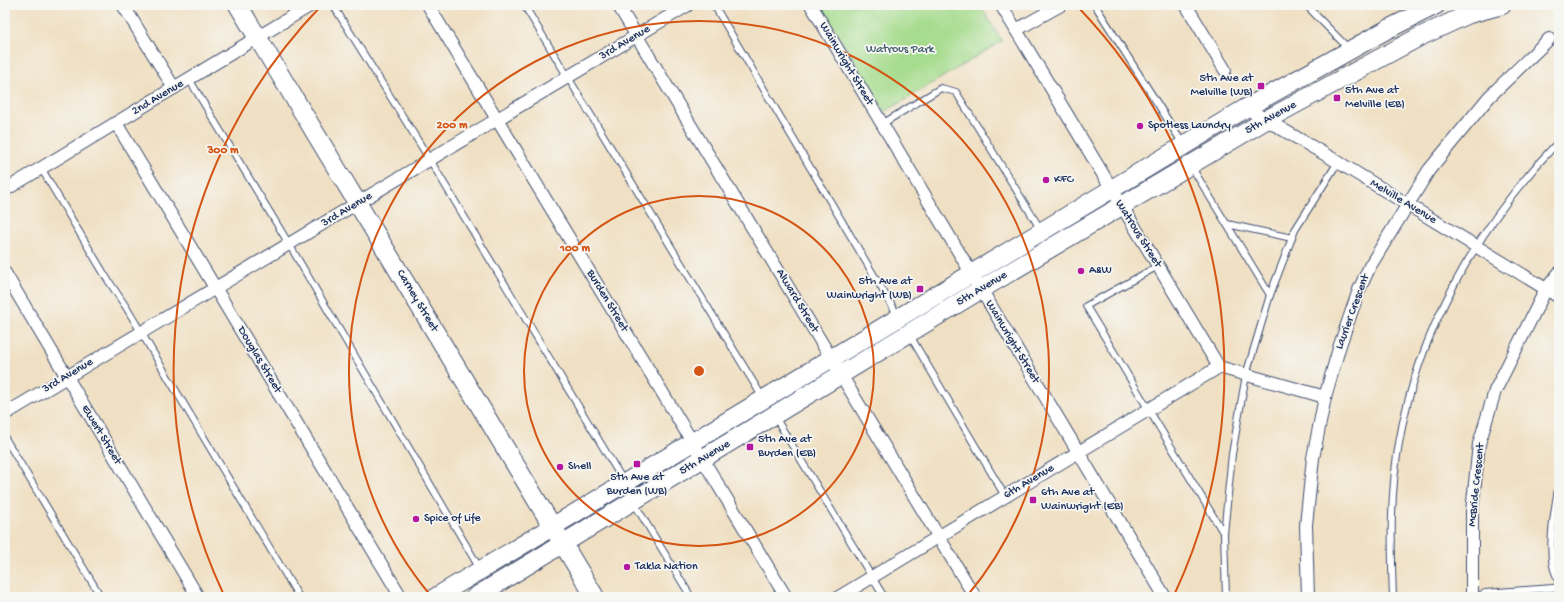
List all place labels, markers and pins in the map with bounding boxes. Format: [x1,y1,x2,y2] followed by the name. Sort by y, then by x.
[1190,72,1254,100] place label: 5th Ave at Melville (WB)
[1256,81,1266,91] marker: 5th Ave at Melville (WB)
[1345,84,1405,112] place label: 5th Ave at Melville (EB)
[1332,93,1342,103] marker: 5th Ave at Melville (EB)
[1148,119,1231,133] place label: Spotless Laundry
[1135,121,1145,131] marker: Spotless Laundry
[1054,173,1075,187] place label: KFC
[1041,175,1051,185] marker: KFC
[1089,264,1112,278] place label: A&W
[1076,266,1086,276] marker: A&W
[827,275,913,303] place label: 5th Ave at Wainwright (WB)
[915,284,925,294] marker: 5th Ave at Wainwright (WB)
[692,364,706,378] centre of rings
[757,433,816,461] place label: 5th Ave at Burden (EB)
[745,442,755,452] marker: 5th Ave at Burden (EB)
[632,459,642,469] marker: 5th Ave at Burden (WB)
[568,460,592,474] place label: Shell
[555,462,565,472] marker: Shell
[606,471,667,499] place label: 5th Ave at Burden (WB)
[1041,486,1124,514] place label: 6th Ave at Wainwright (EB)
[1028,495,1038,505] marker: 6th Ave at Wainwright (EB)
[424,512,482,526] place label: Spice of Life
[411,514,421,524] marker: Spice of Life
[634,560,698,574] place label: Takla Nation
[622,562,632,572] marker: Takla Nation

